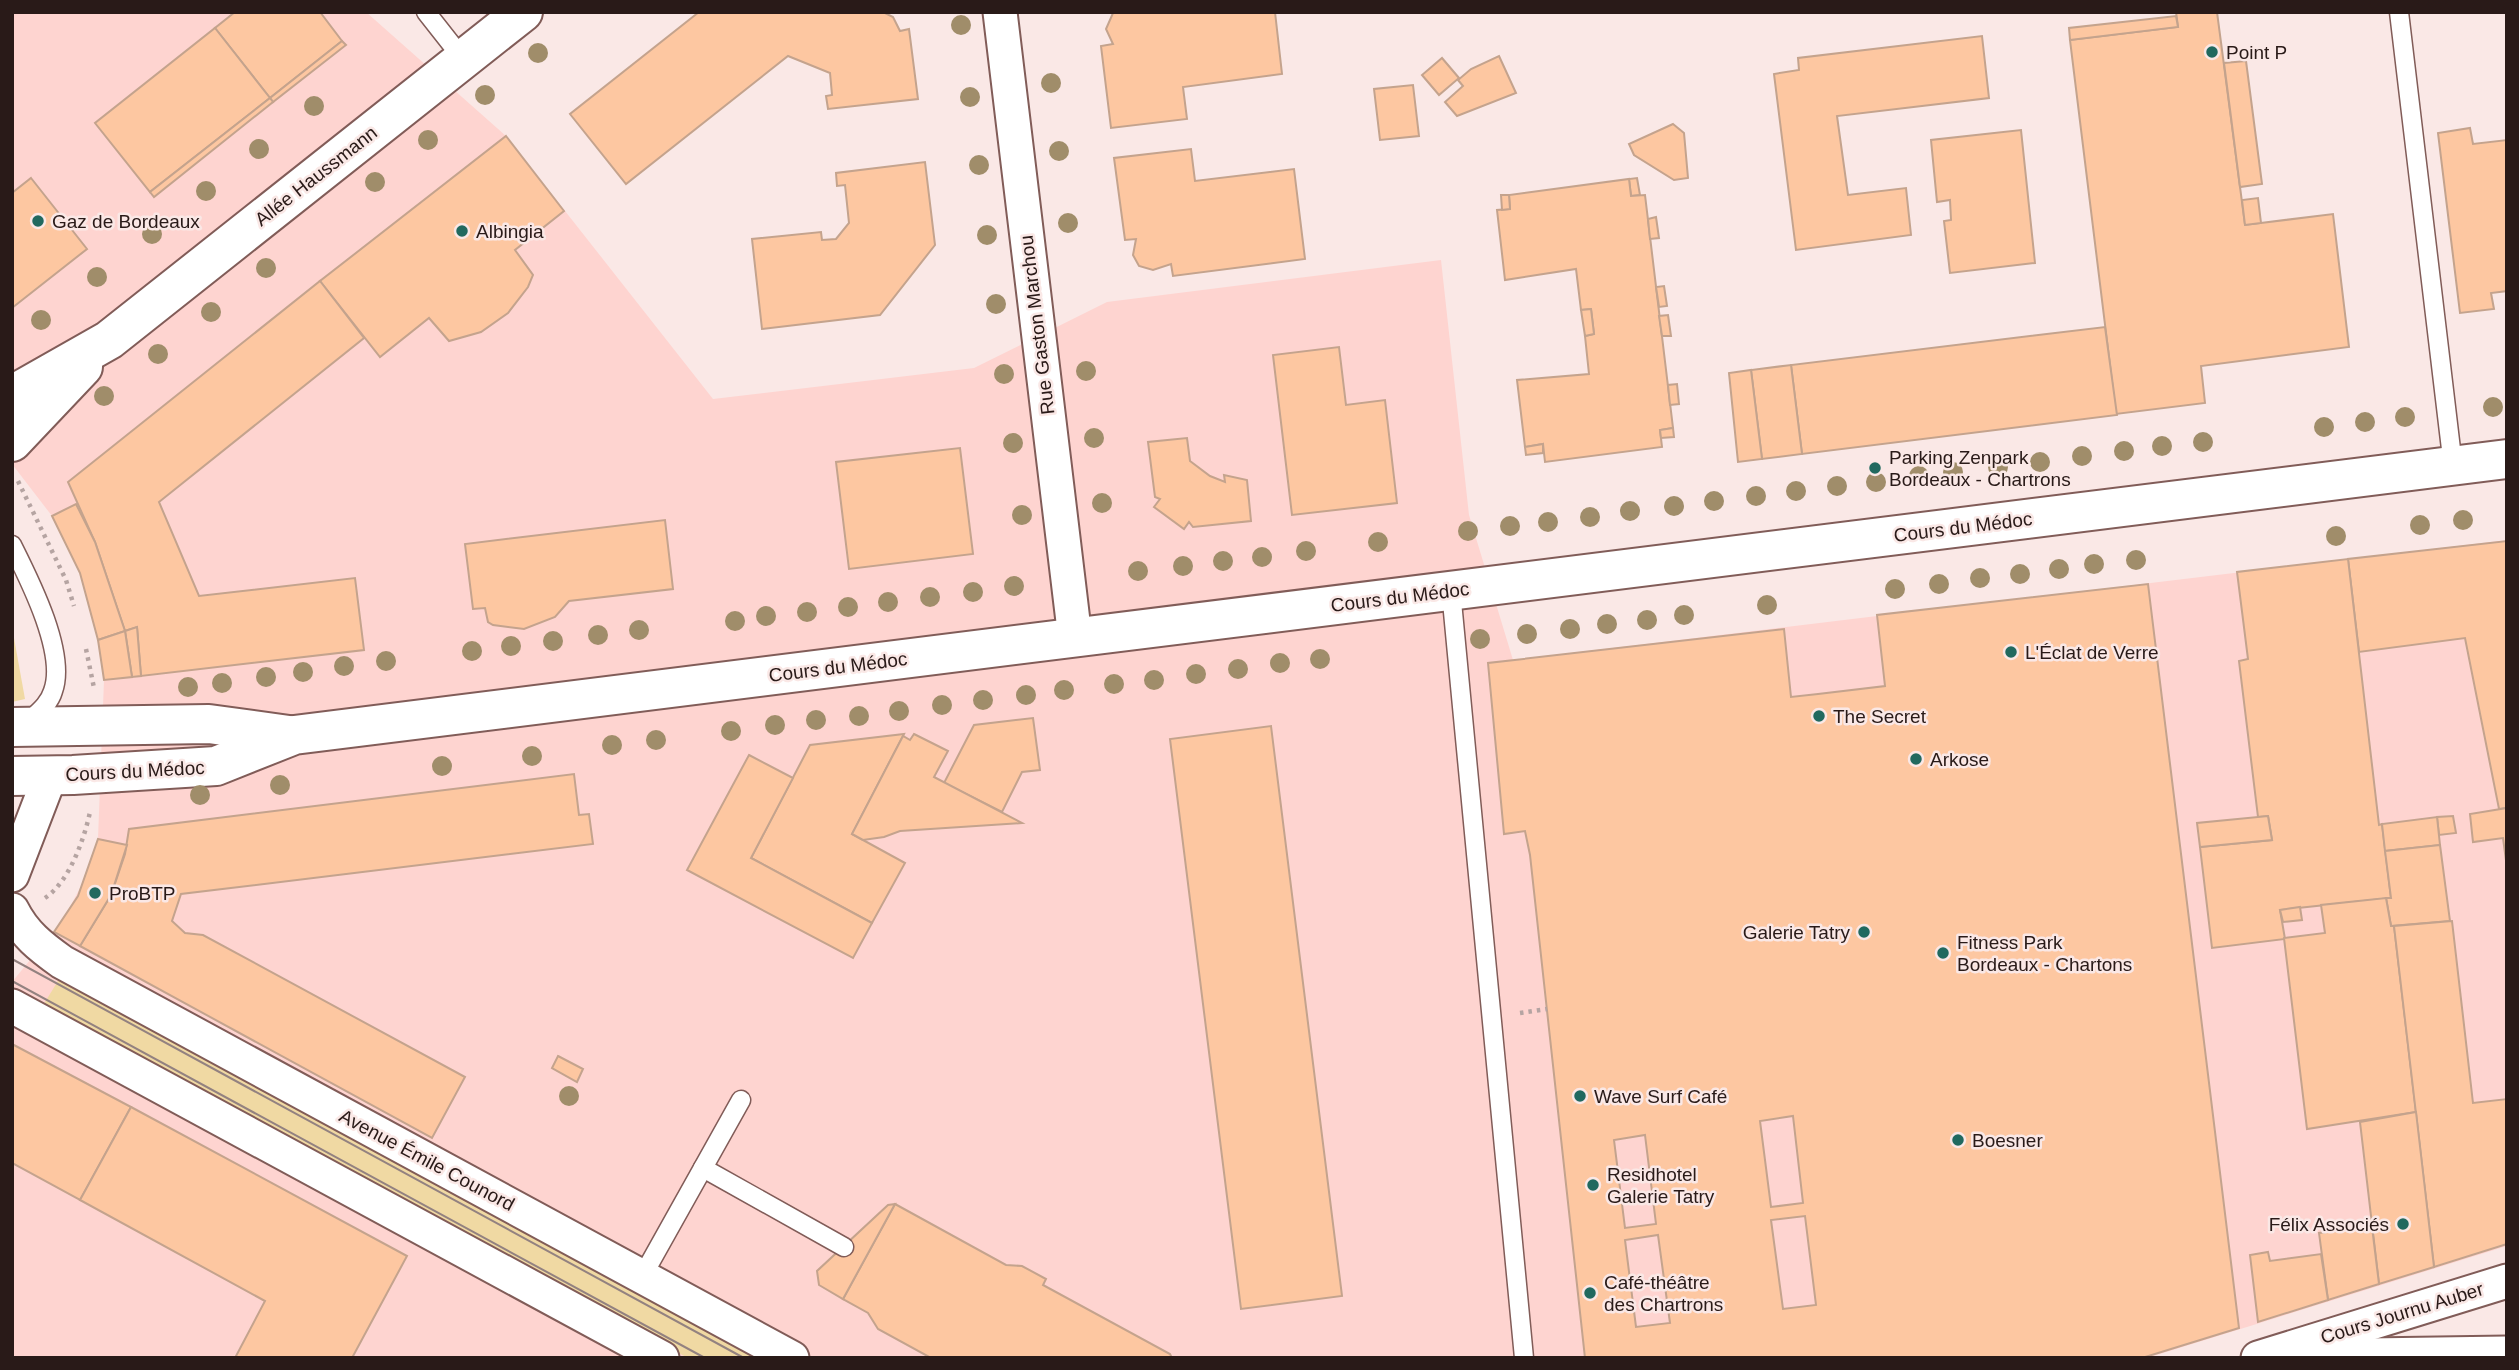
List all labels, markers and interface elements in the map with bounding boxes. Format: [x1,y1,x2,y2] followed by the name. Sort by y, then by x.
[2226,42,2287,63] place label: Point P
[2204,44,2220,60] marker: Point P
[251,122,381,230] street label: Allée Haussmann
[52,211,200,232] place label: Gaz de Bordeaux
[30,213,46,229] marker: Gaz de Bordeaux
[476,221,544,242] place label: Albingia
[454,223,470,239] marker: Albingia
[1016,234,1058,416] street label: Rue Gaston Marchou
[1889,447,2071,490] place label: Parking Zenpark Bordeaux - Chartrons
[1867,460,1883,476] marker: Parking Zenpark Bordeaux - Chartrons
[1893,508,2033,546] street label: Cours du Médoc
[1330,578,1470,616] street label: Cours du Médoc
[2025,642,2159,663] place label: L'Éclat de Verre
[2003,644,2019,660] marker: L'Éclat de Verre
[768,648,908,686] street label: Cours du Médoc
[1833,706,1927,727] place label: The Secret
[1811,708,1827,724] marker: The Secret
[1930,749,1989,770] place label: Arkose
[1908,751,1924,767] marker: Arkose
[65,757,205,785] street label: Cours du Médoc
[109,883,176,904] place label: ProBTP
[87,885,103,901] marker: ProBTP
[1743,922,1850,943] place label: Galerie Tatry
[1856,924,1872,940] marker: Galerie Tatry
[1957,932,2132,975] place label: Fitness Park Bordeaux - Chartons
[1935,945,1951,961] marker: Fitness Park Bordeaux - Chartons
[1594,1086,1727,1107] place label: Wave Surf Café
[1572,1088,1588,1104] marker: Wave Surf Café
[336,1105,518,1215] street label: Avenue Émile Counord
[1972,1130,2043,1151] place label: Boesner
[1950,1132,1966,1148] marker: Boesner
[1607,1164,1715,1207] place label: Residhotel Galerie Tatry
[1585,1177,1601,1193] marker: Residhotel Galerie Tatry
[2269,1214,2389,1235] place label: Félix Associés
[2395,1216,2411,1232] marker: Félix Associés
[1604,1272,1723,1315] place label: Café-théâtre des Chartrons
[2318,1278,2487,1348] street label: Cours Journu Auber
[1582,1285,1598,1301] marker: Café-théâtre des Chartrons

